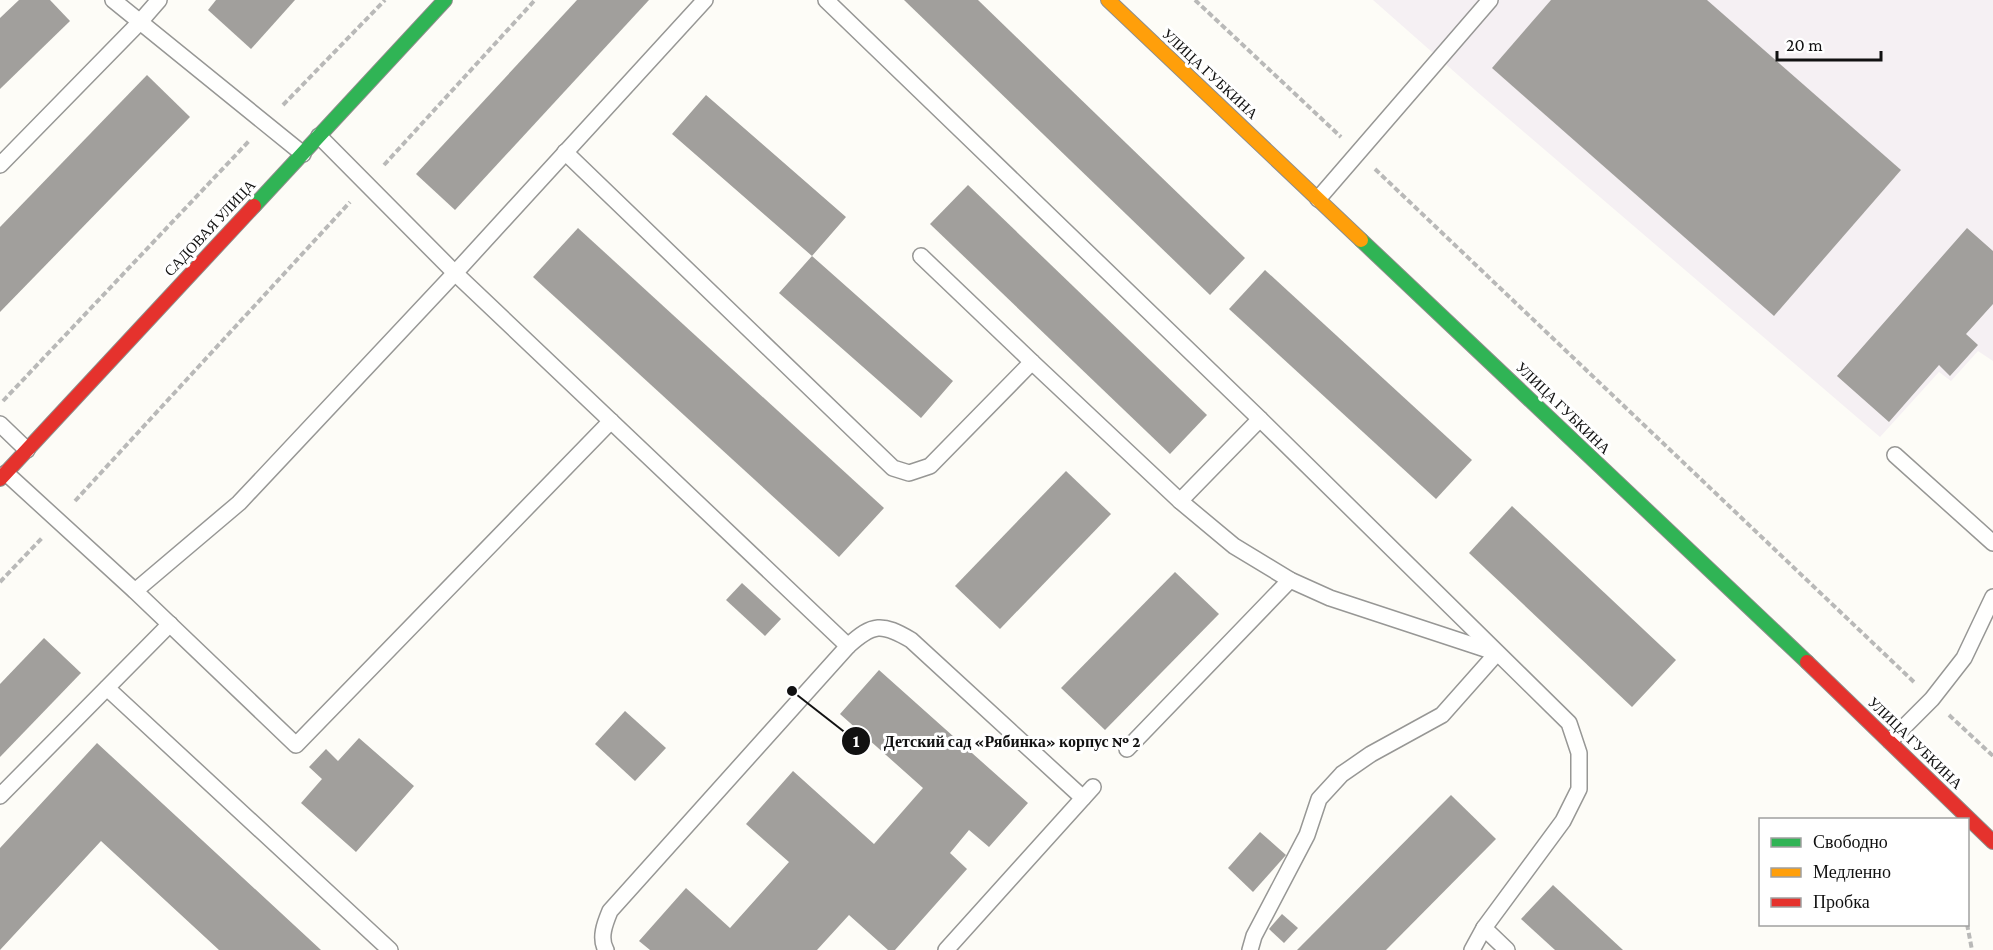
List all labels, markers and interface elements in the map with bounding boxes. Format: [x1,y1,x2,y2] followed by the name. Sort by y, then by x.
[1777,24,1880,62] scale bar
[1159,26,1261,123] street label: УЛИЦА ГУБКИНА
[1786,35,1823,55] text: 20 m
[161,177,259,279] street label: САДОВАЯ УЛИЦА
[1513,359,1614,457] street label: УЛИЦА ГУБКИНА
[1865,694,1966,792] street label: УЛИЦА ГУБКИНА
[841,724,1152,758] callout: Детский сад «Рябинка» корпус № 2
[853,731,860,751] text: 1
[884,733,1140,751] text: Детский сад «Рябинка» корпус № 2
[1759,818,1969,926] legend
[1813,832,1888,852] text: Свободно
[1813,862,1891,882] text: Медленно
[1813,892,1870,912] text: Пробка

